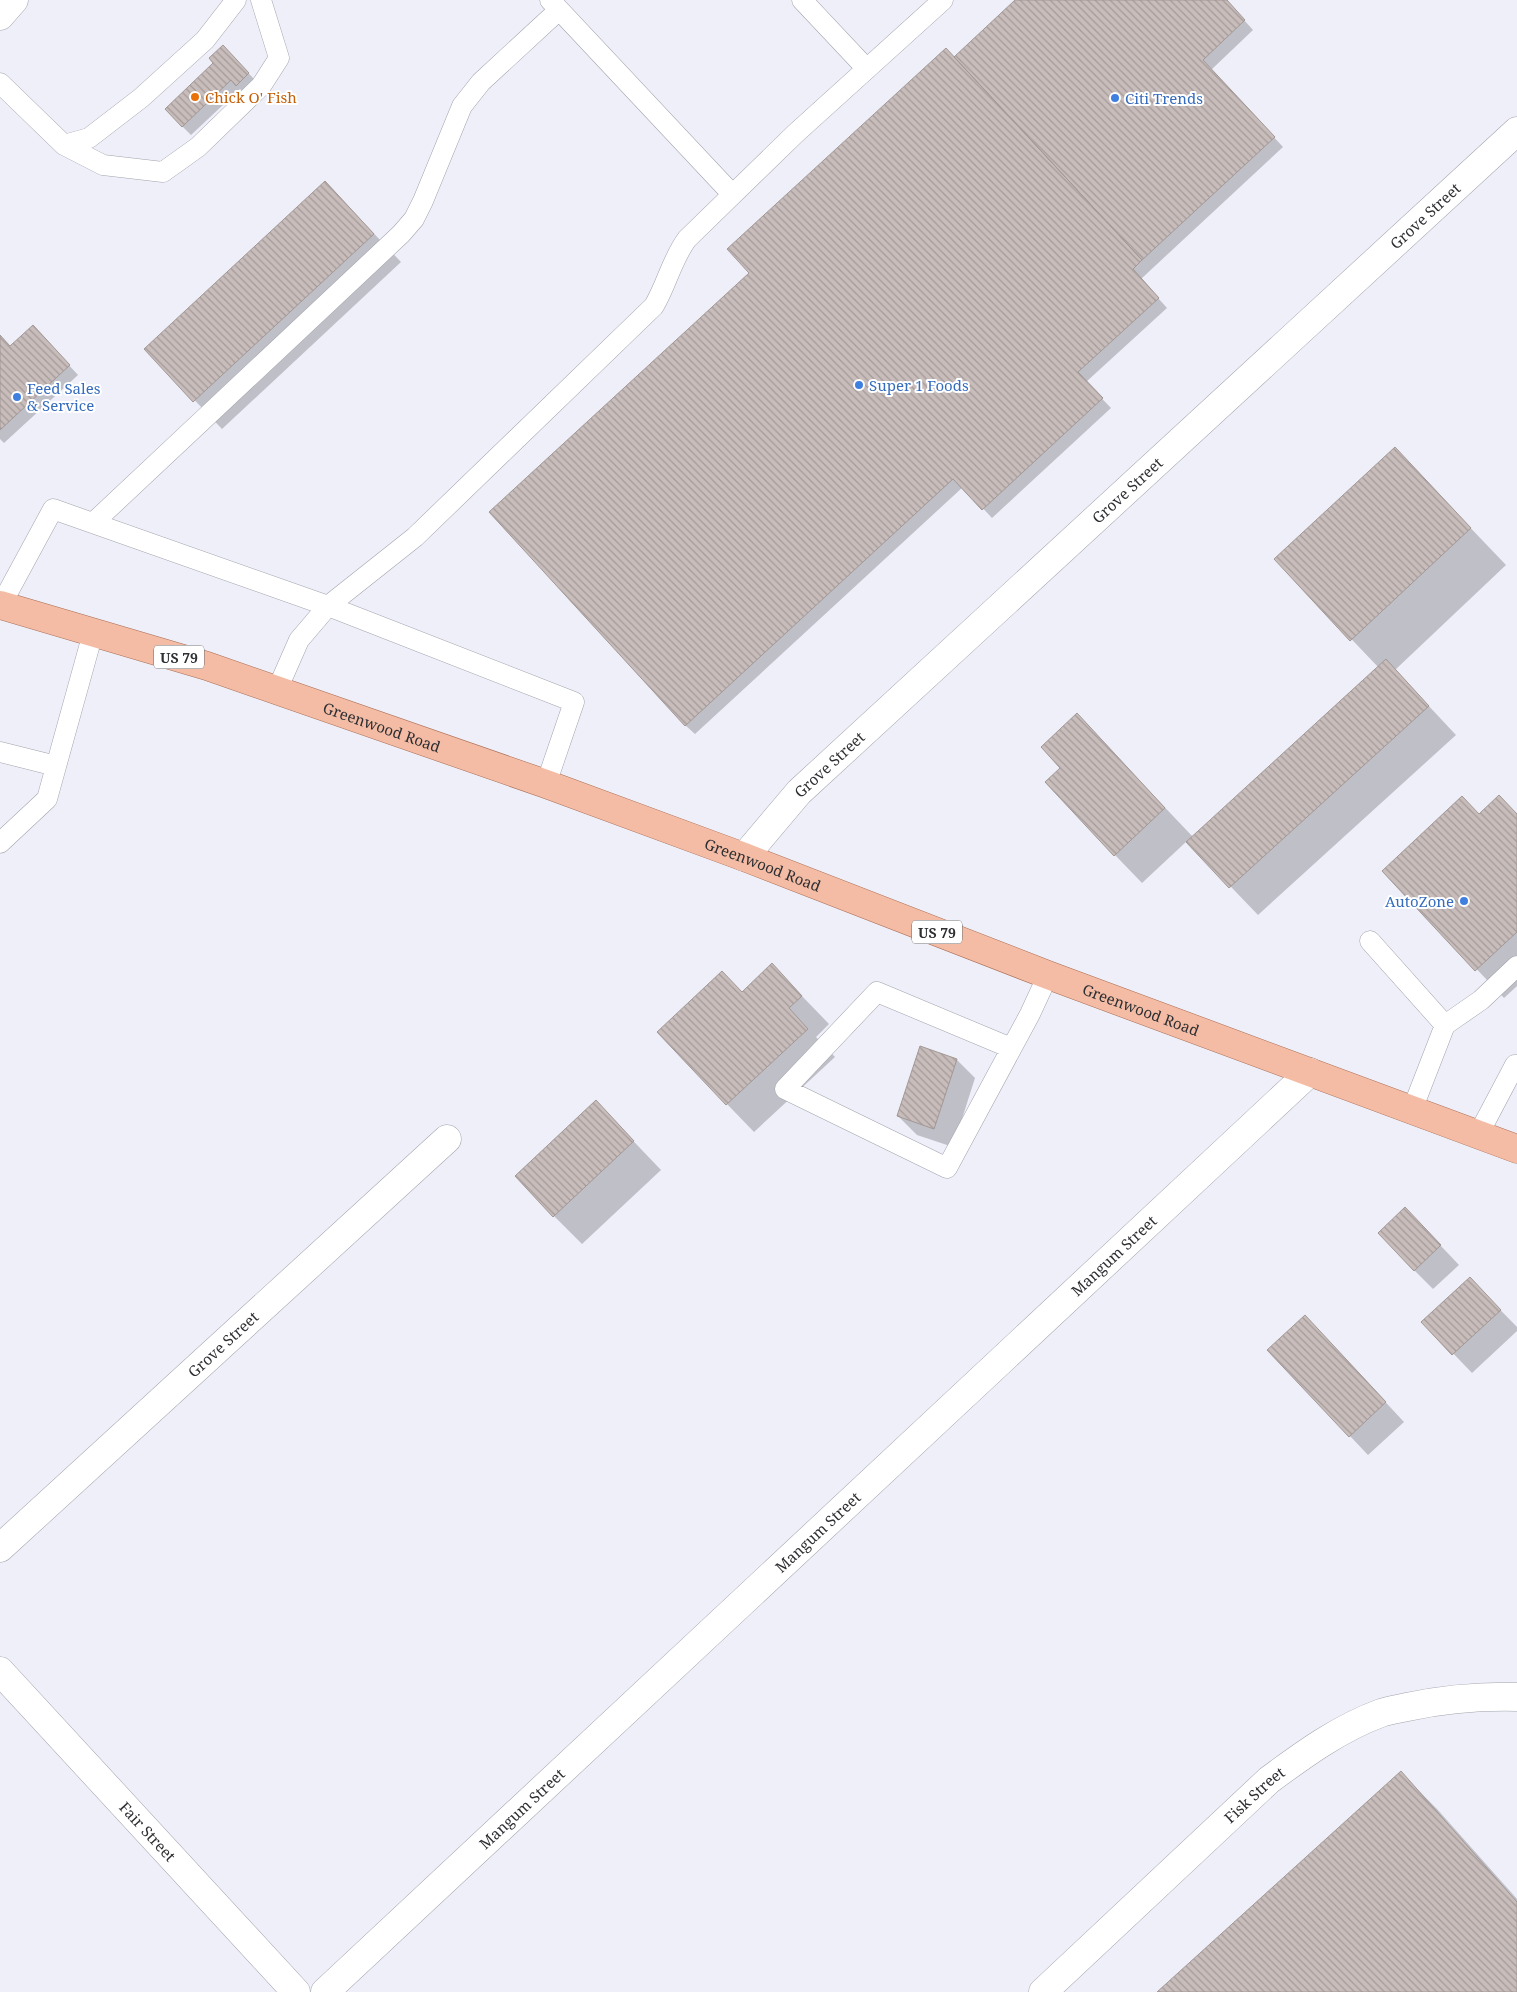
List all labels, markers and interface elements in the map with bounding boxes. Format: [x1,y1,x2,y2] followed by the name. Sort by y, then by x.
[205,87,297,107] place label: Chick O' Fish
[1125,88,1203,108] place label: Citi Trends
[189,91,201,103] marker: Chick O' Fish
[1109,92,1121,104] marker: Citi Trends
[1385,178,1464,253] street label: Grove Street
[869,375,969,395] place label: Super 1 Foods
[27,378,101,415] place label: Feed Sales & Service
[853,379,865,391] marker: Super 1 Foods
[11,391,23,403] marker: Feed Sales & Service
[1088,453,1167,528] street label: Grove Street
[154,646,204,669] road number: US 79
[320,697,443,757] street label: Greenwood Road
[790,727,869,802] street label: Grove Street
[702,833,824,896] street label: Greenwood Road
[1385,891,1454,911] place label: AutoZone
[1458,895,1470,907] marker: AutoZone
[912,920,962,944] road number: US 79
[1080,979,1202,1040] street label: Greenwood Road
[1067,1211,1160,1300] street label: Mangum Street
[183,1307,262,1382] street label: Grove Street
[771,1487,865,1577] street label: Mangum Street
[1220,1762,1288,1827] street label: Fisk Street
[475,1764,569,1853] street label: Mangum Street
[115,1797,180,1865] street label: Fair Street

